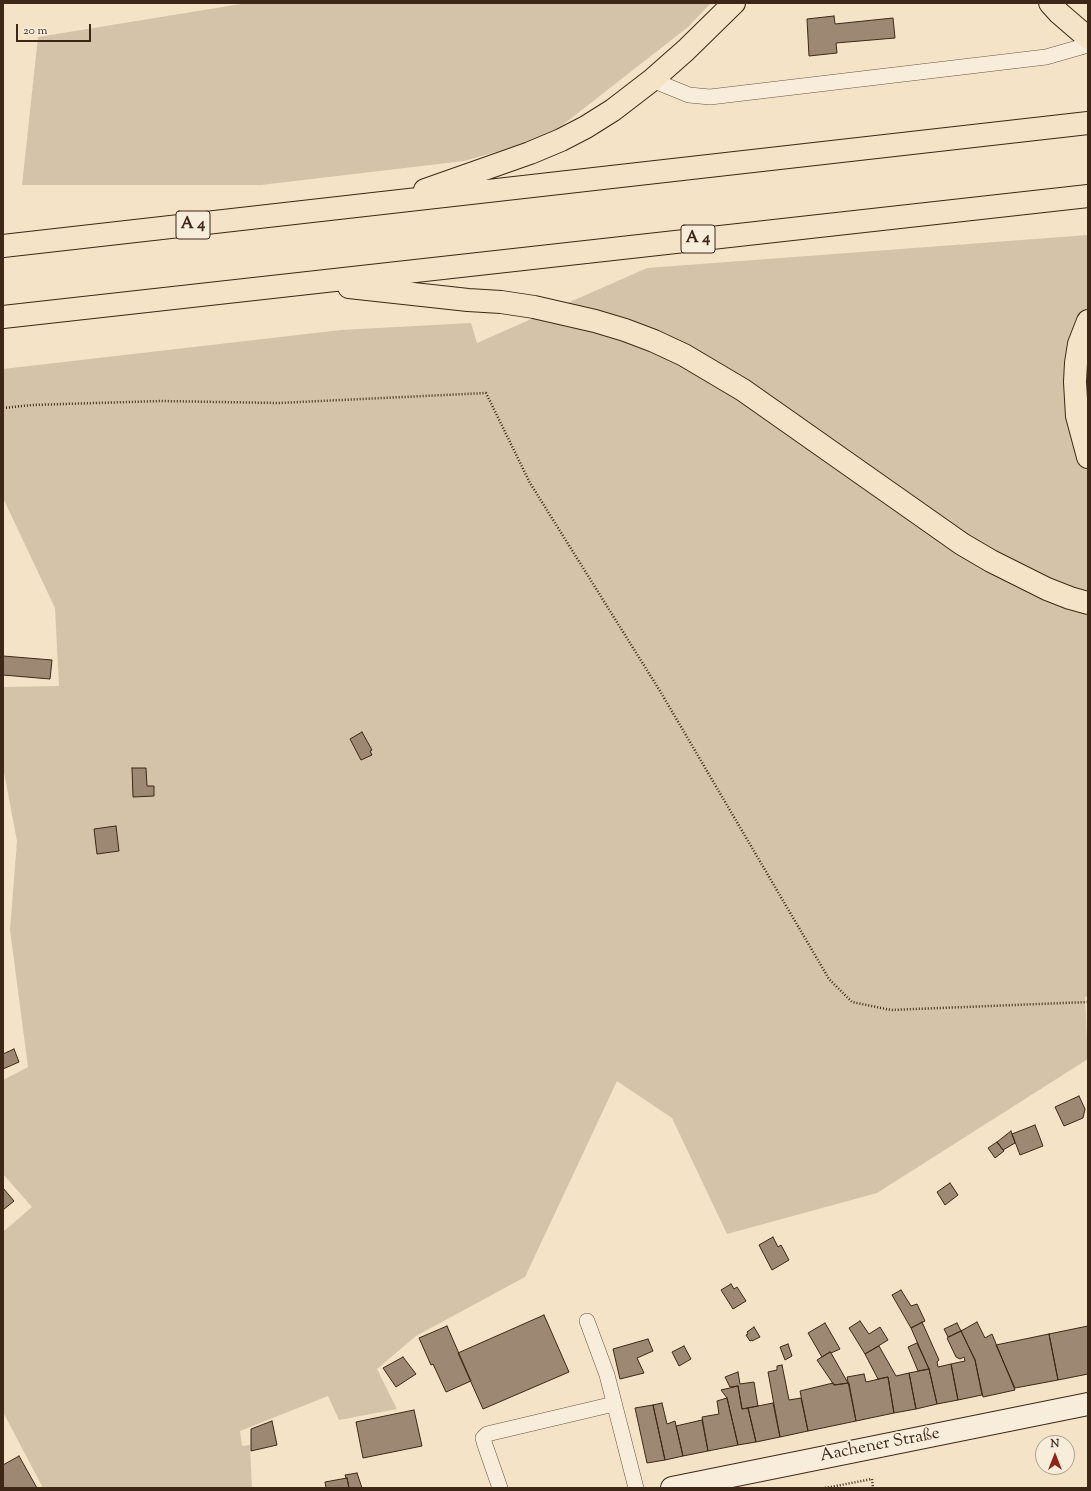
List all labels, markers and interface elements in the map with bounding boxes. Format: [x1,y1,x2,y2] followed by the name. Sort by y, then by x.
[18,16,93,42] scale bar
[23,22,47,40] text: 20 m
[176,211,210,239] road number: A 4
[681,225,715,253] road number: A 4
[818,1424,942,1468] street label: Aachener Straße
[1035,1435,1075,1475] north arrow
[1051,1436,1059,1452] text: N

